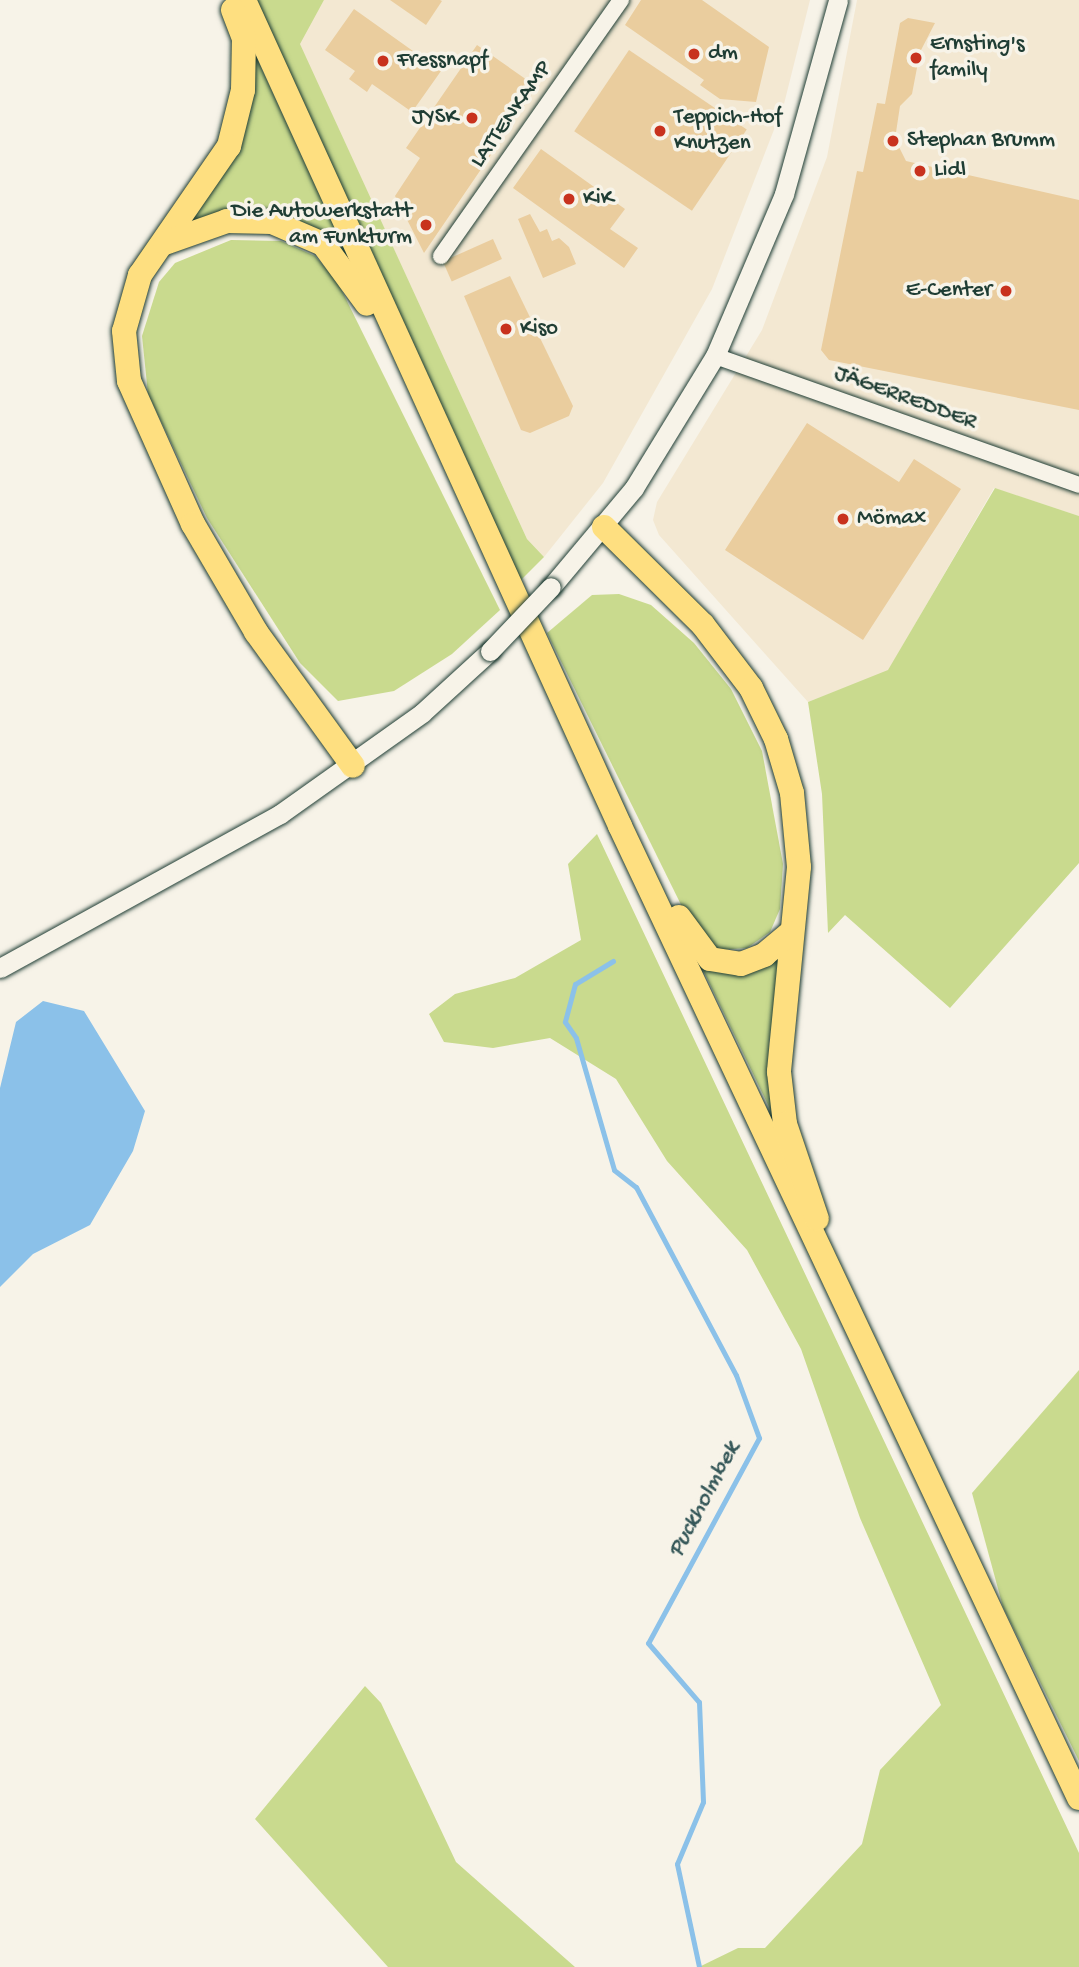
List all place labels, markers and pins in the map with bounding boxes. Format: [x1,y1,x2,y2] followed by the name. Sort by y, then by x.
[930,31,1025,85] place label: Ernsting's family
[708,40,738,68] place label: dm
[686,46,702,62] marker: dm
[397,47,488,75] place label: Fressnapf
[908,50,924,66] marker: Ernsting's family
[375,53,391,69] marker: Fressnapf
[412,104,458,132] place label: JYSK
[674,104,782,158] place label: Teppich-Hof Knutzen
[464,110,480,126] marker: JYSK
[652,123,668,139] marker: Teppich-Hof Knutzen
[907,127,1055,155] place label: Stephan Brumm
[885,133,901,149] marker: Stephan Brumm
[934,157,966,185] place label: Lidl
[912,163,928,179] marker: Lidl
[583,185,613,213] place label: KiK
[561,191,577,207] marker: KiK
[232,198,412,252] place label: Die Autowerkstatt am Funkturm
[418,217,434,233] marker: Die Autowerkstatt am Funkturm
[906,277,992,305] place label: E-Center
[998,283,1014,299] marker: E-Center
[520,315,558,343] place label: Kiso
[498,321,514,337] marker: Kiso
[857,505,926,533] place label: Mömax
[835,511,851,527] marker: Mömax

